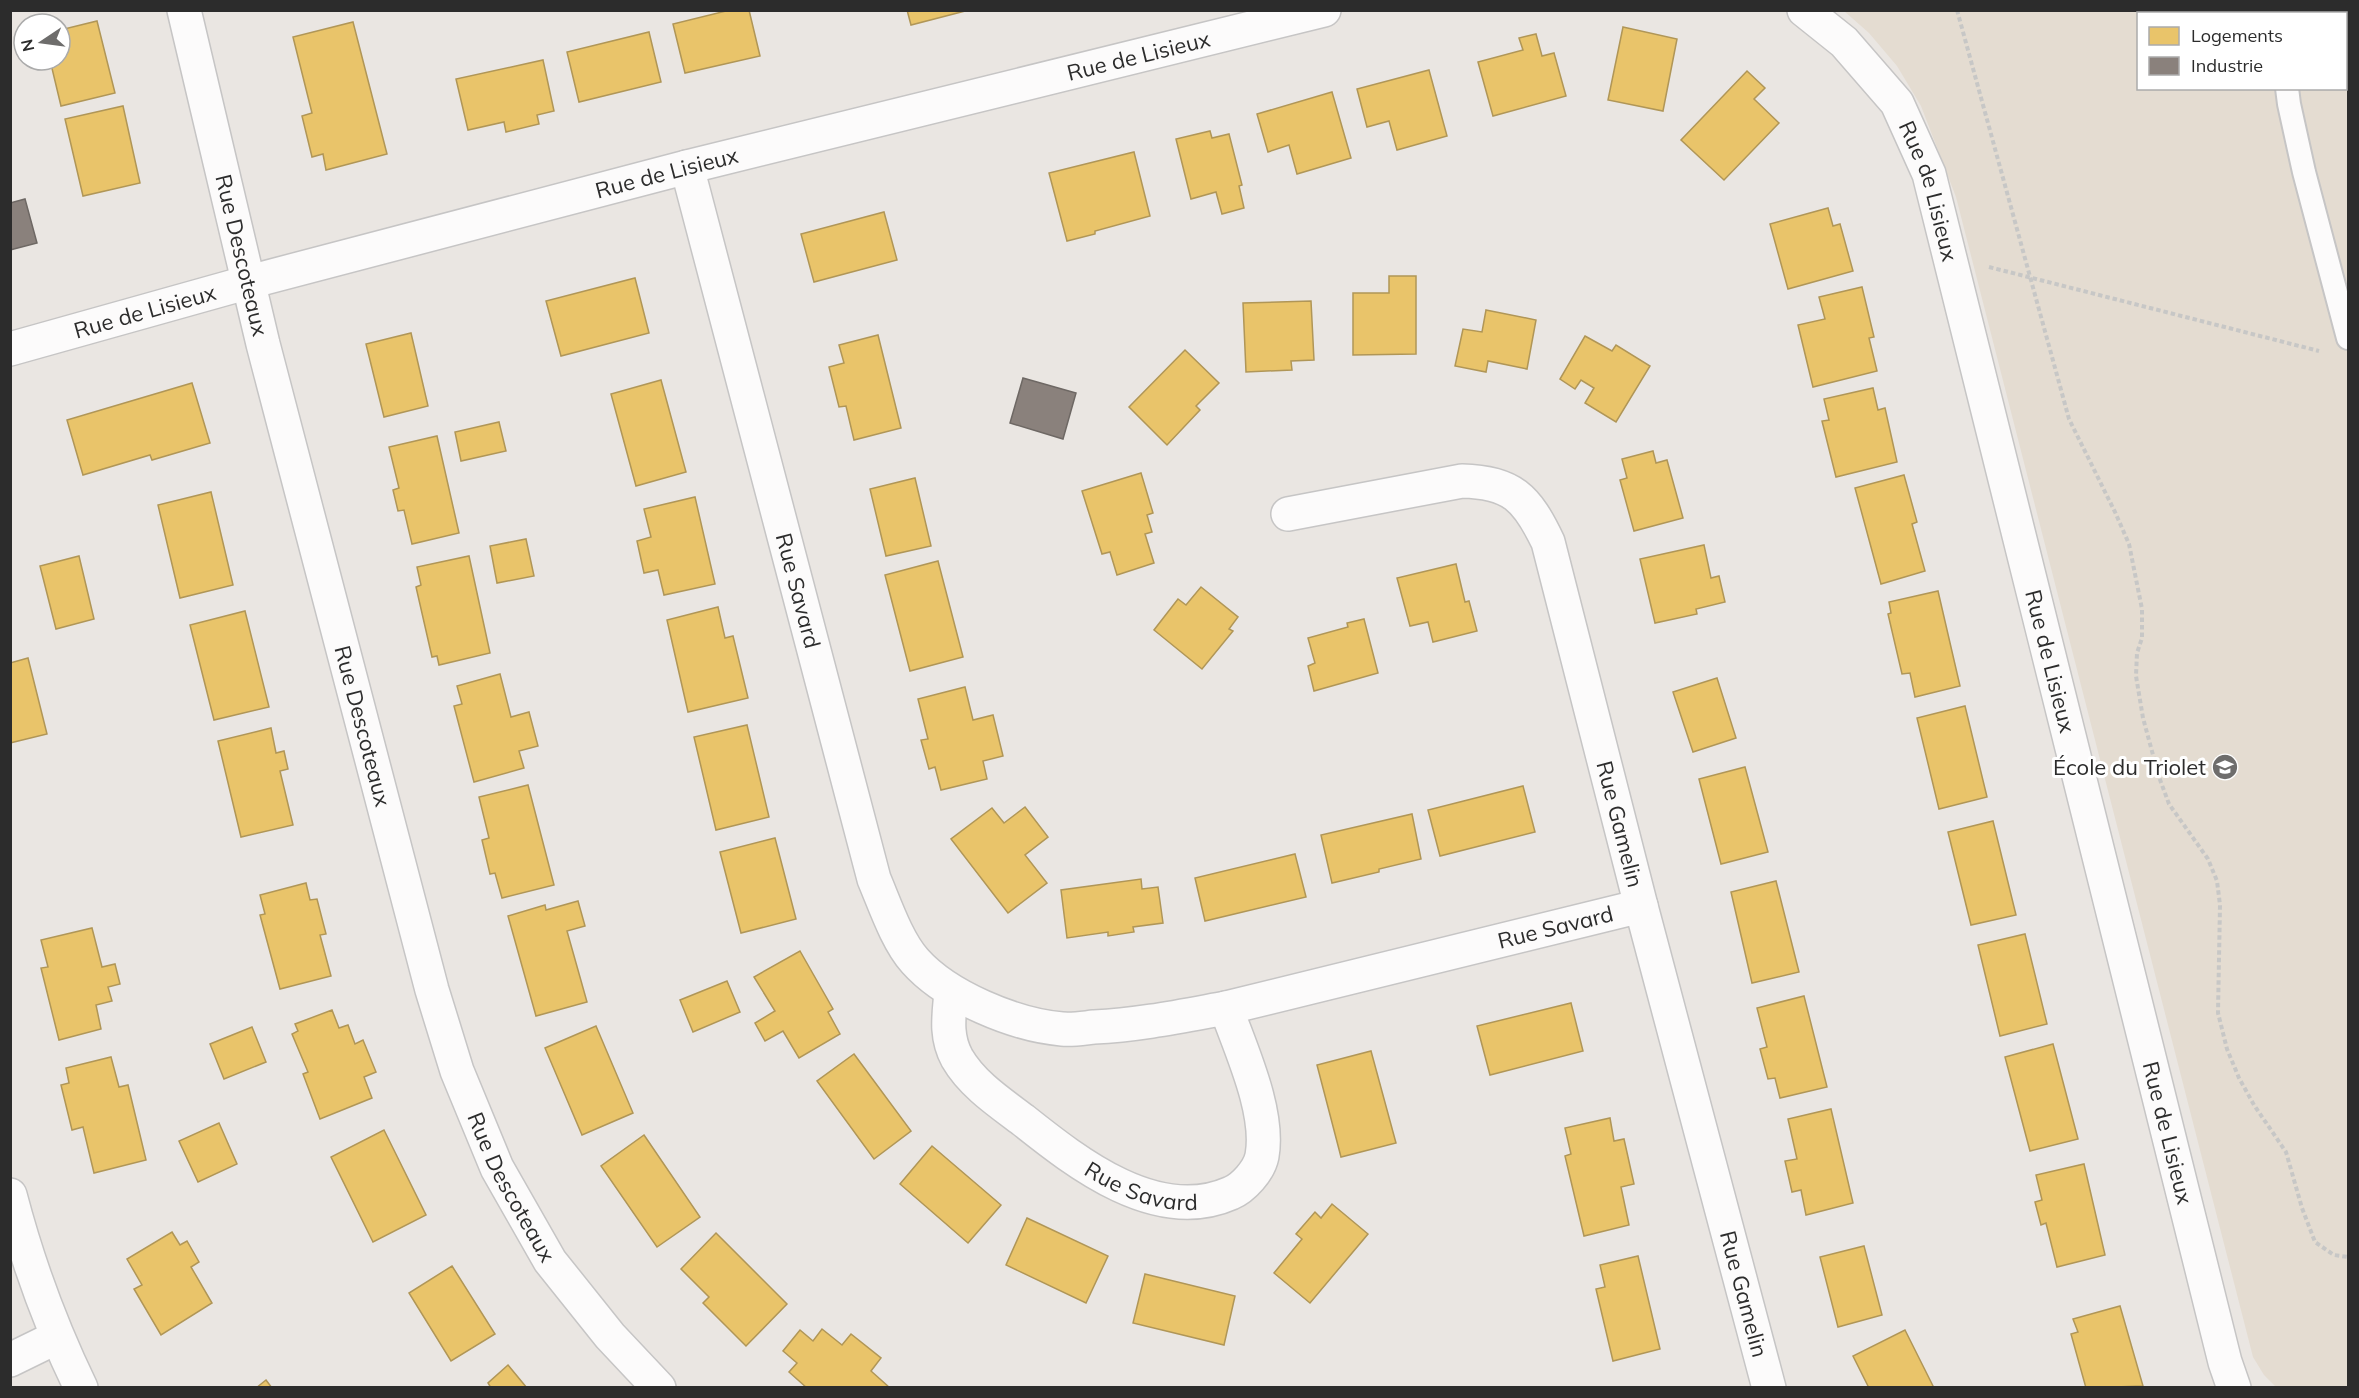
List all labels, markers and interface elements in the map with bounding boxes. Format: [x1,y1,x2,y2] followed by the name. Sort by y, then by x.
[12,12,72,72] north arrow
[2137,12,2347,90] legend
[2191,24,2283,47] text: Logements
[1064,25,1213,87] street label: Rue de Lisieux
[16,37,38,54] text: N
[2191,54,2263,77] text: Industrie
[1893,116,1964,264] street label: Rue de Lisieux
[592,141,741,204] street label: Rue de Lisieux
[209,172,275,339] street label: Rue Descoteaux
[71,278,219,344] street label: Rue de Lisieux
[770,530,827,651] street label: Rue Savard
[2019,587,2082,736] street label: Rue de Lisieux
[328,642,397,810] street label: Rue Descoteaux
[2210,752,2240,782] school or university icon: École du Triolet
[2053,753,2206,781] place label: École du Triolet
[1590,758,1650,890] street label: Rue Gamelin
[1495,899,1616,955] street label: Rue Savard
[2137,1058,2199,1207] street label: Rue de Lisieux
[461,1108,562,1267] street label: Rue Descoteaux
[1080,1155,1198,1216] street label: Rue Savard
[1714,1228,1774,1360] street label: Rue Gamelin

